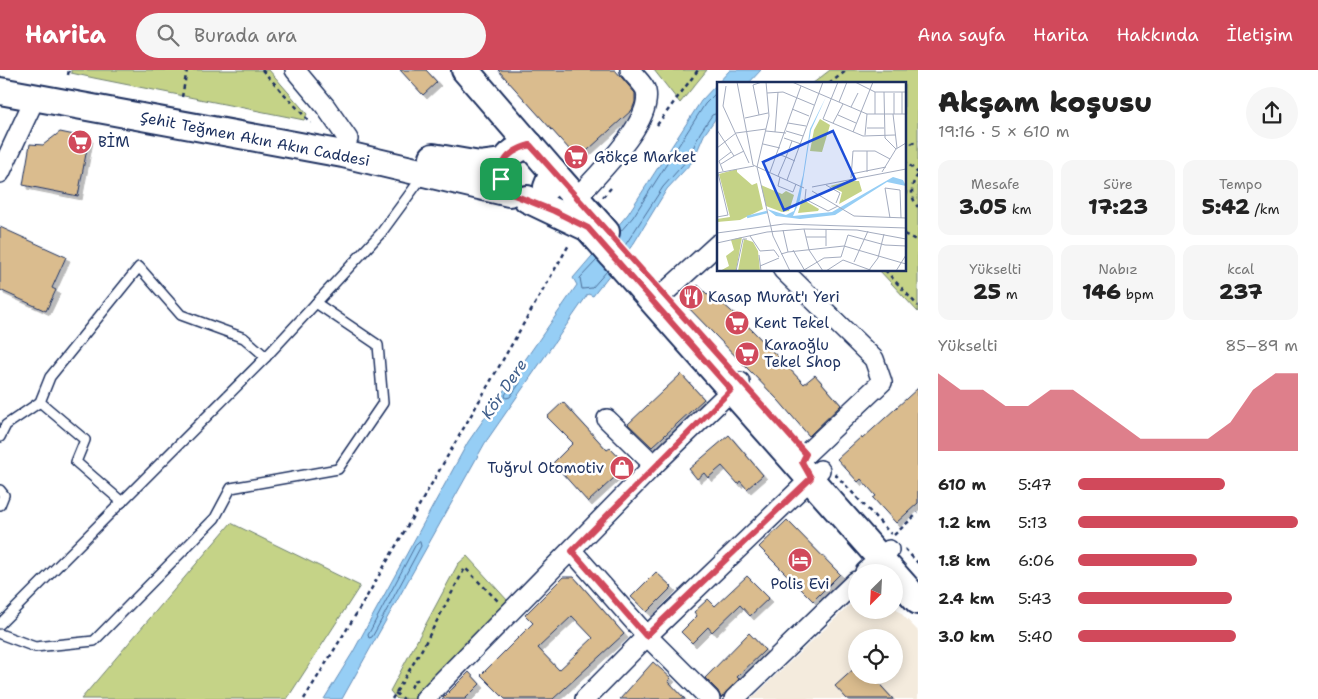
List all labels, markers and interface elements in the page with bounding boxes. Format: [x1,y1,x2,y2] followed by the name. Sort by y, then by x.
[136,13,486,58] search box
[25,19,106,51] text: Harita
[154,21,182,49] icon: search
[194,23,297,48] text: Burada ara
[917,23,1005,47] text: Ana sayfa
[1033,23,1088,47] text: Harita
[1116,23,1199,47] text: Hakkında
[1227,23,1293,47] text: İletişim
[717,82,906,271] inset map
[938,83,1152,121] text: Akşam koşusu
[1246,87,1298,139] button: share
[139,107,371,171] street label: Şehit Teğmen Akın Akın Caddesi
[938,121,1070,142] text: 19:16 · 5 × 610 m
[67,129,93,155] supermarket icon: BİM
[98,132,130,152] place label: BİM
[563,144,589,170] supermarket icon: Gökçe Market
[594,147,696,167] place label: Gökçe Market
[480,158,522,200] pin
[487,165,515,193] icon: arrive
[971,175,1020,193] text: Mesafe
[1103,175,1133,193] text: Süre
[1219,175,1262,193] text: Tempo
[959,193,1007,221] text: 3.05
[1088,193,1148,221] text: 17:23
[1202,193,1250,221] text: 5:42
[1007,200,1032,218] text: km
[1250,200,1280,218] text: /km
[969,260,1022,278] text: Yükselti
[1098,260,1138,278] text: Nabız
[1227,260,1254,278] text: kcal
[973,278,1001,306] text: 25
[1082,278,1121,306] text: 146
[1219,278,1262,306] text: 237
[678,284,704,310] restaurant icon: Kasap Murat'ı Yeri
[1001,285,1018,303] text: m
[1121,285,1154,303] text: bpm
[708,287,840,307] place label: Kasap Murat'ı Yeri
[724,310,750,336] supermarket icon: Kent Tekel
[754,313,829,333] place label: Kent Tekel
[764,335,841,372] place label: Karaoğlu Tekel Shop
[938,335,998,356] text: Yükselti
[1225,335,1298,356] text: 85–89 m
[734,341,760,367] supermarket icon: Karaoğlu Tekel Shop
[476,355,532,423] water label: Kör Dere
[609,455,635,481] shop icon: Tuğrul Otomotiv
[487,458,604,478] place label: Tuğrul Otomotiv
[938,474,986,495] text: 610 m
[1018,474,1052,495] text: 5:47
[938,512,991,533] text: 1.2 km
[1018,512,1048,533] text: 5:13
[787,547,813,573] hotel icon: Polis Evi
[938,550,990,571] text: 1.8 km
[1018,550,1055,571] text: 6:06
[848,564,902,619] north arrow
[848,564,903,684] map controls
[770,574,830,594] place label: Polis Evi
[938,588,994,609] text: 2.4 km
[1018,588,1052,609] text: 5:43
[938,626,994,647] text: 3.0 km
[1018,626,1053,647] text: 5:40
[848,629,903,684] button: locate

